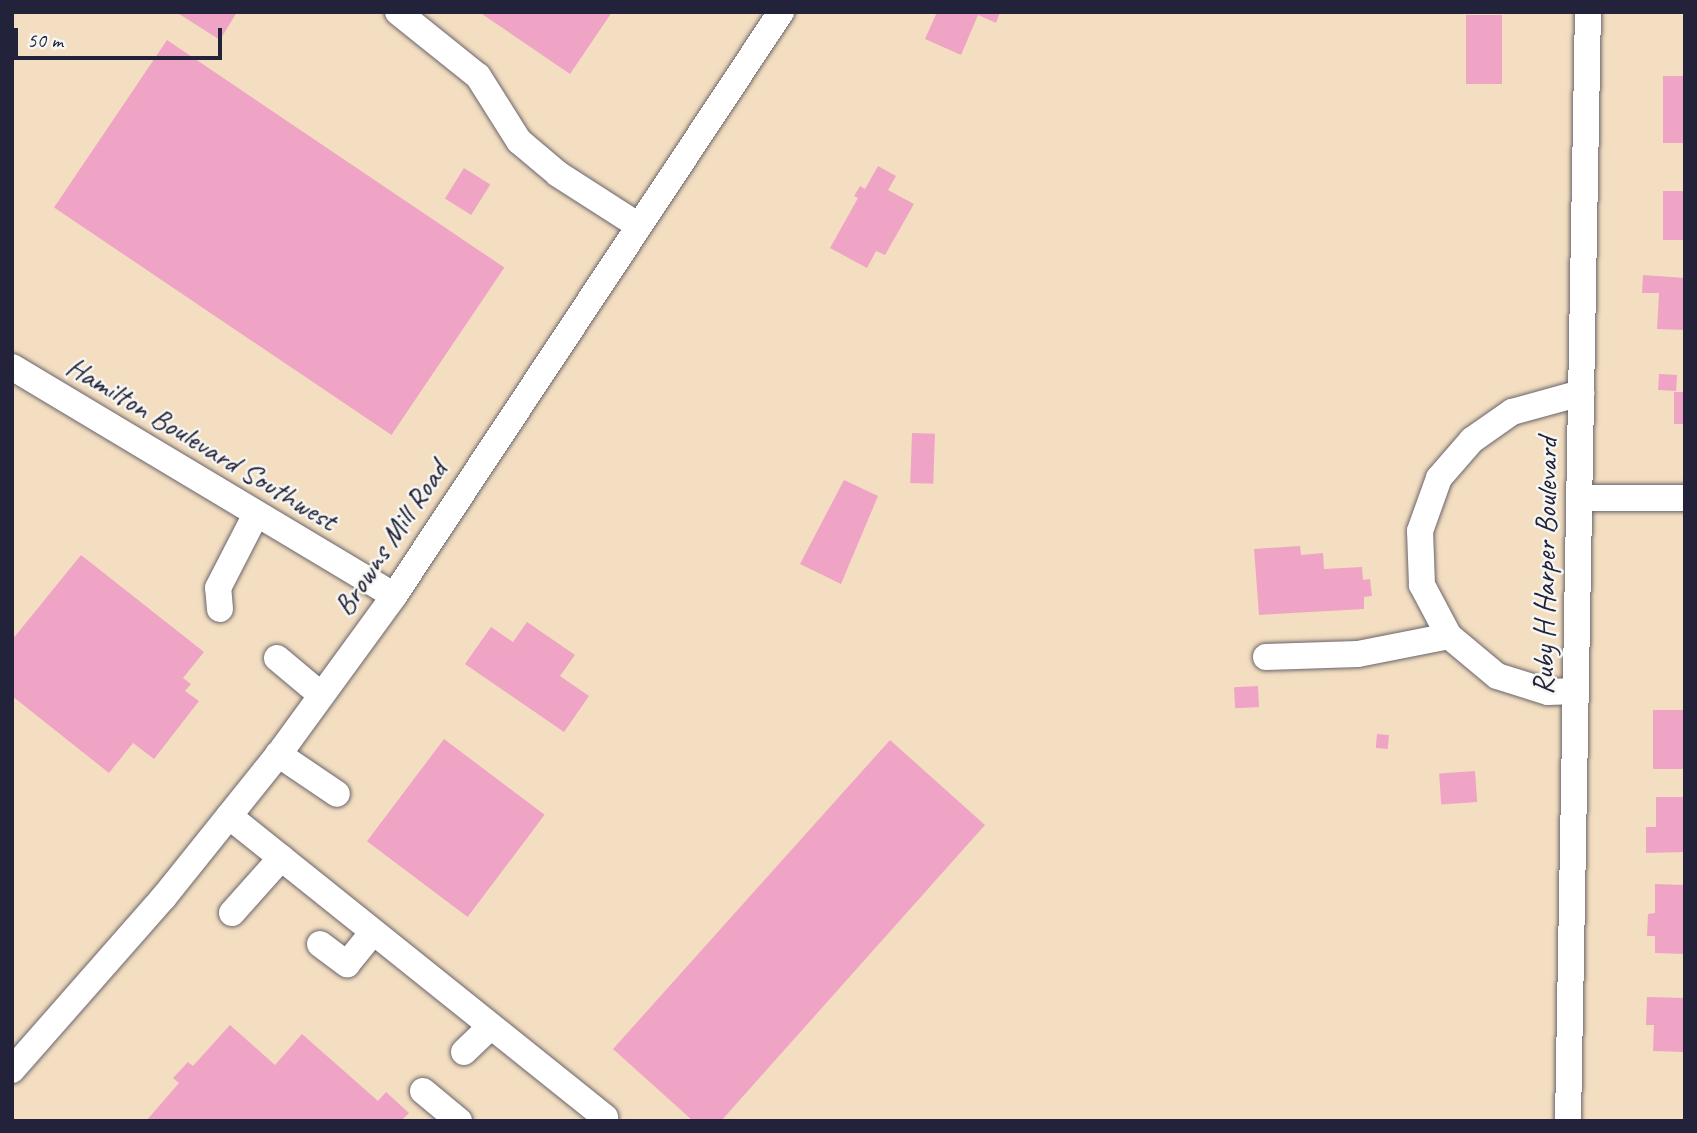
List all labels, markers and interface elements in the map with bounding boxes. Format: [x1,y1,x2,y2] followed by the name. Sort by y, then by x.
[18,14,226,58] scale bar
[27,27,63,53] text: 50 m
[60,348,344,538] street label: Hamilton Boulevard Southwest
[1525,437,1565,695] street label: Ruby H Harper Boulevard
[325,454,455,622] street label: Browns Mill Road

